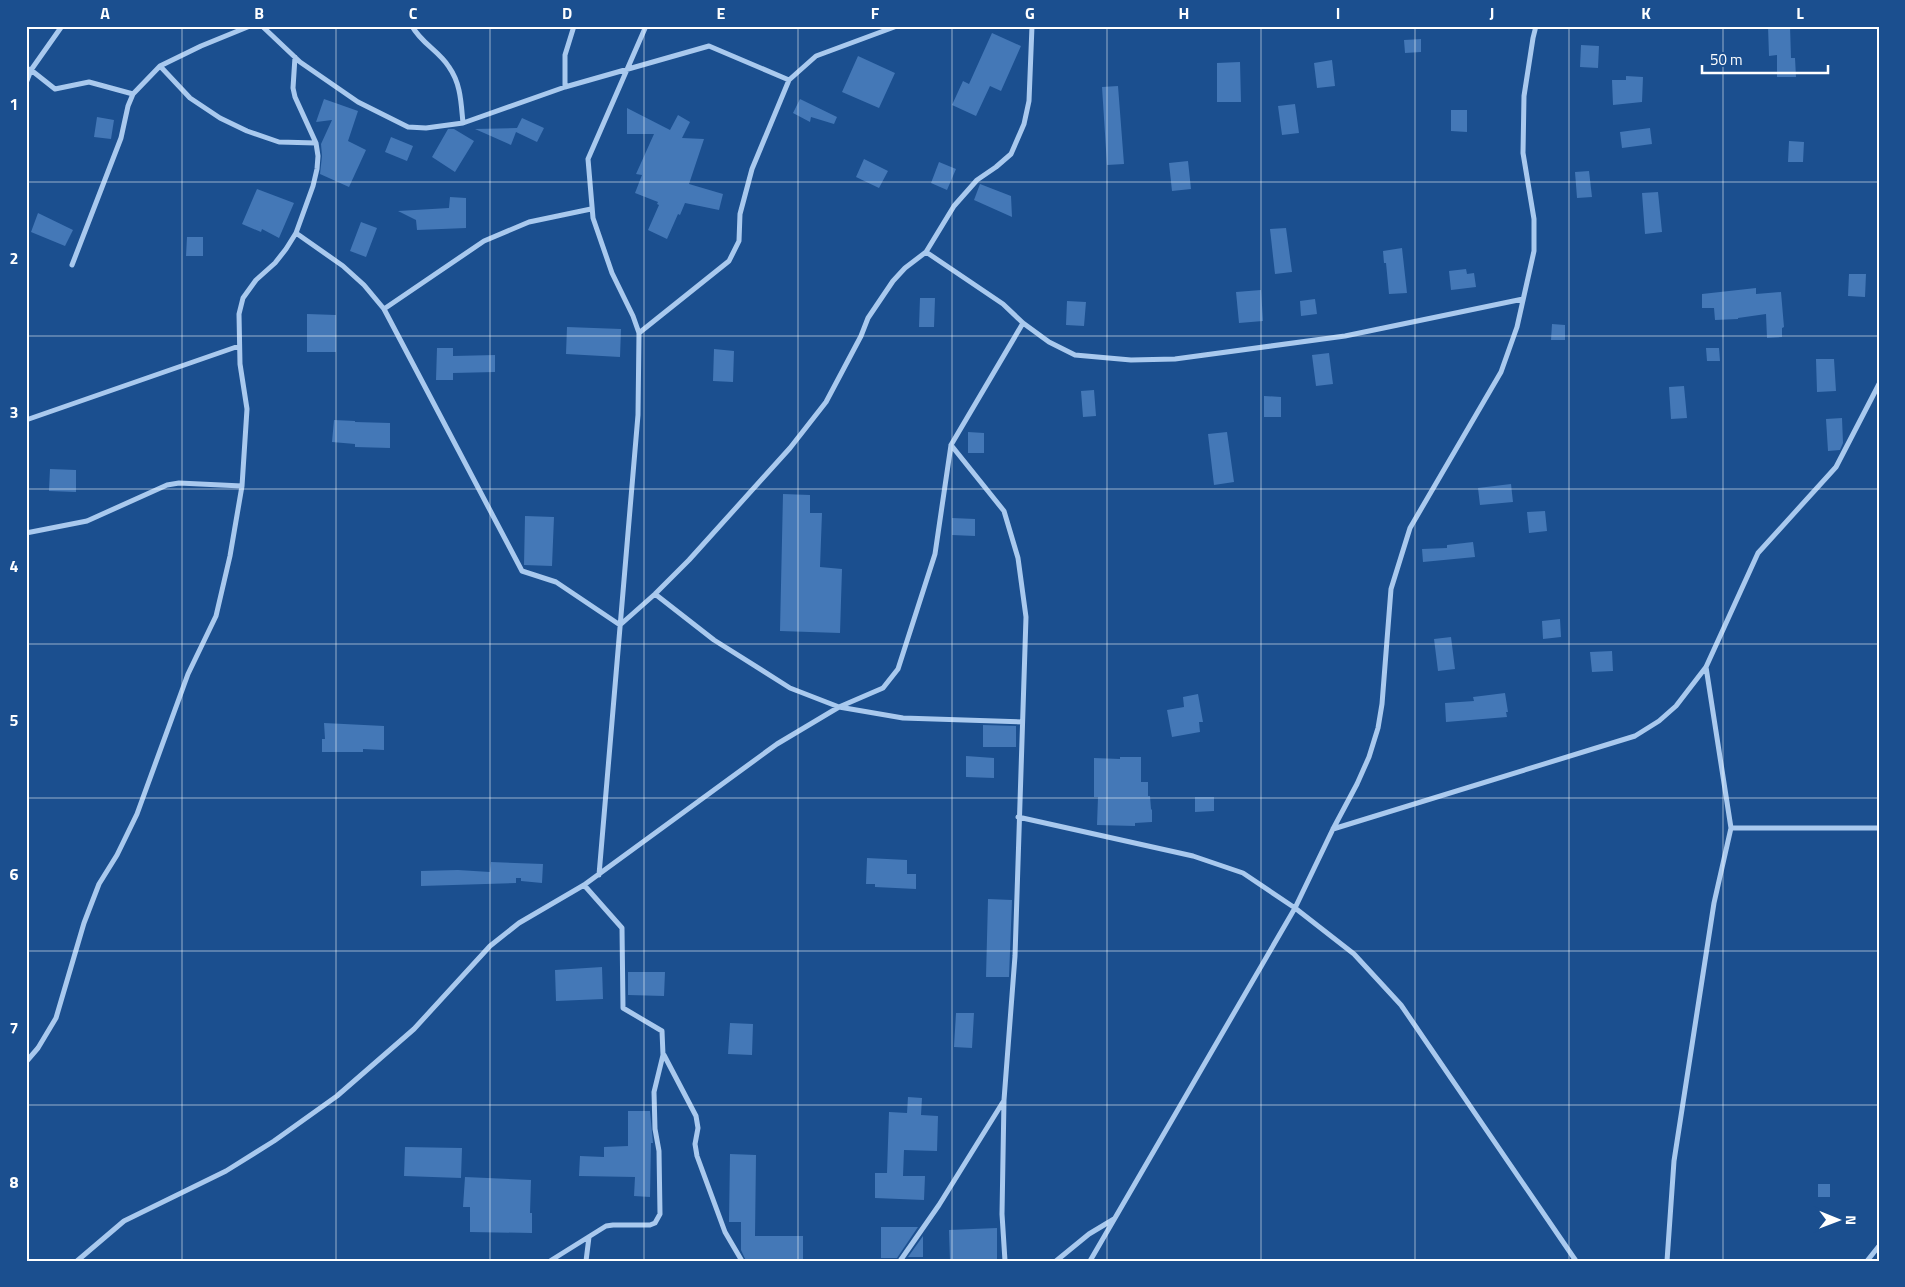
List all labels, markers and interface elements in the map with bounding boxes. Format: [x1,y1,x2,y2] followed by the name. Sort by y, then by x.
[100,1,110,25] text: A
[254,1,264,25] text: B
[409,1,418,25] text: C
[562,1,572,25] text: D
[717,1,726,25] text: E
[871,1,880,25] text: F
[1025,1,1035,25] text: G
[1179,1,1189,25] text: H
[1336,1,1340,25] text: I
[1490,1,1494,25] text: J
[1641,1,1651,25] text: K
[1796,1,1804,25] text: L
[1702,42,1829,74] scale bar
[1710,48,1743,71] text: 50 m
[10,92,18,116] text: 1
[10,246,18,270] text: 2
[10,400,18,424] text: 3
[10,554,19,578] text: 4
[10,708,19,732] text: 5
[10,862,19,886] text: 6
[10,1016,18,1040] text: 7
[10,1170,19,1194] text: 8
[1812,1194,1862,1244] north arrow
[1841,1215,1862,1225] text: N

